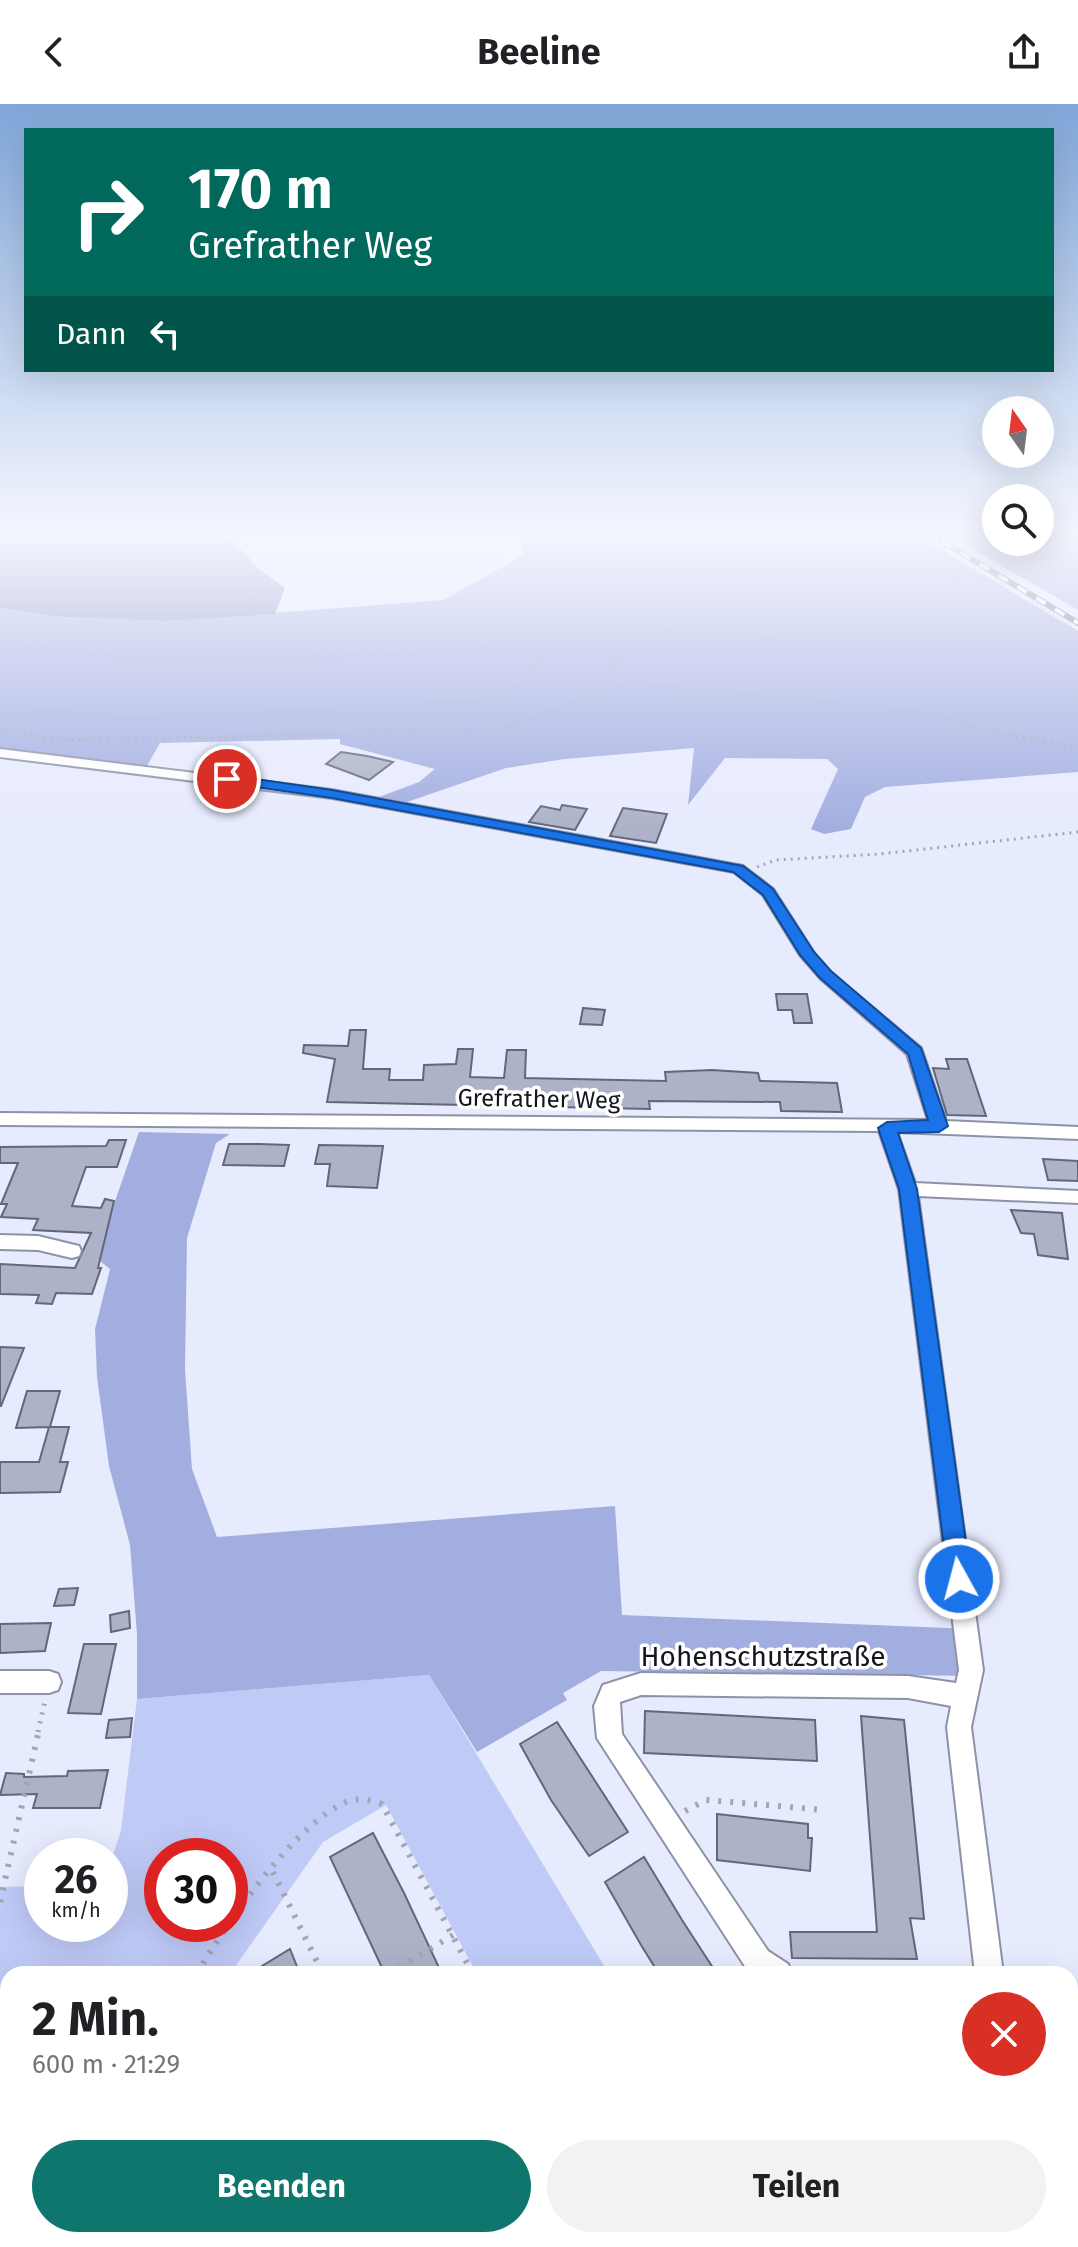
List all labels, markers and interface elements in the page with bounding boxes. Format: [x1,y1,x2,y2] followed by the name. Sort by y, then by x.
[32,30,76,74] icon: back
[477,30,601,74] text: Beeline
[1002,30,1046,74] icon: share
[188,156,333,223] text: 170 m
[56,160,160,264] icon: right
[188,224,432,268] text: Grefrather Weg
[143,312,187,356] icon: left
[56,316,127,352] text: Dann
[982,396,1054,468] north arrow
[982,396,1054,556] map controls
[982,484,1054,556] button: search
[193,745,261,813] pin
[205,757,249,801] icon: arrive
[457,1084,621,1114] street label: Grefrather Weg
[917,1537,1001,1621] position arrow
[641,1640,885,1673] street label: Hohenschutzstraße
[144,1838,248,1942] speed limit sign: 30
[54,1856,98,1904] text: 26
[51,1898,101,1922] text: km/h
[32,1990,159,2048] text: 2 Min.
[962,1992,1046,2076] button: close
[32,2049,180,2080] text: 600 m · 21:29
[32,2140,531,2232] button: Beenden
[547,2140,1046,2232] button: Teilen

